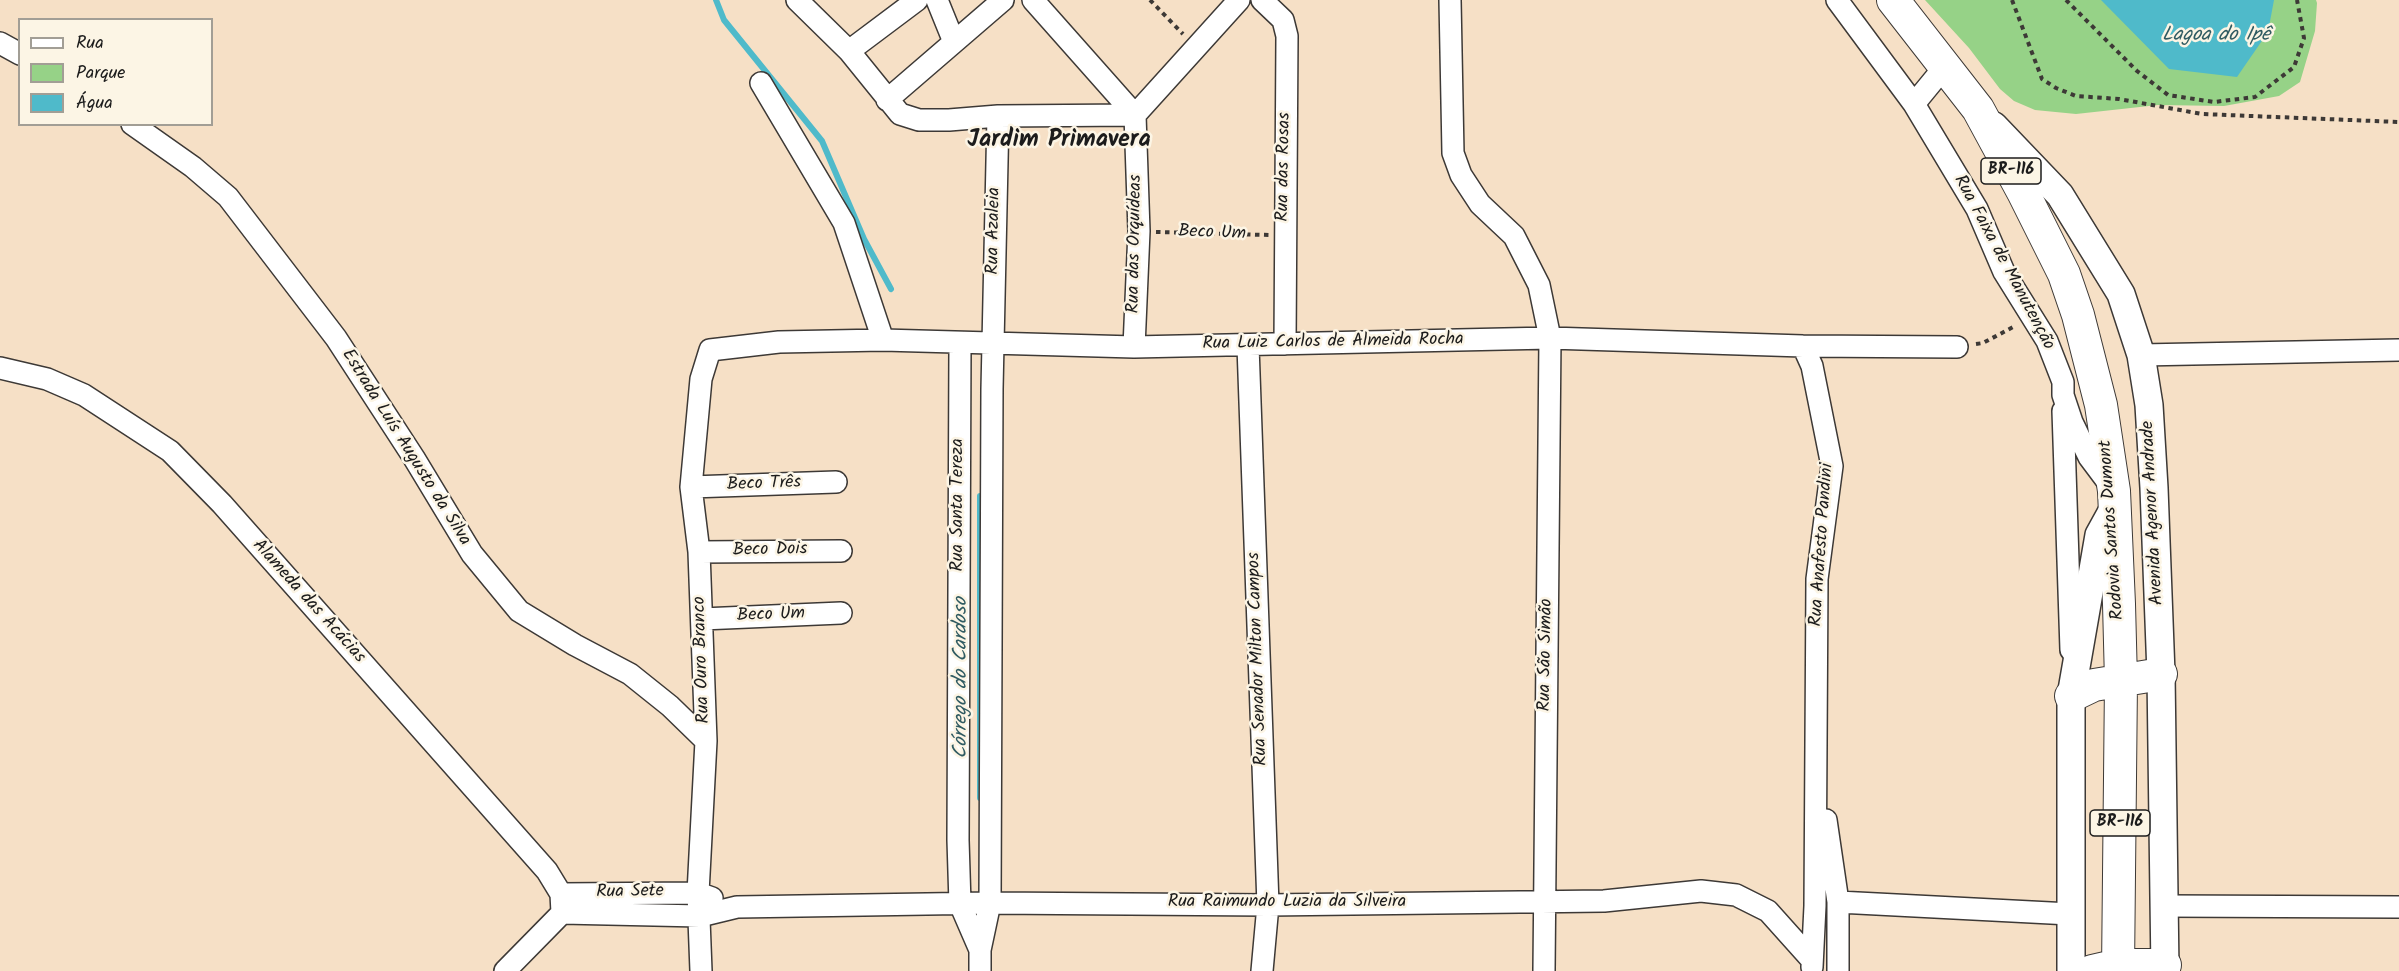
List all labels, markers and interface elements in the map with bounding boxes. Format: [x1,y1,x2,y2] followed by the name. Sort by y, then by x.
[18,18,213,126] legend
[2162,25,2270,49] water label: Lagoa do Ipê
[76,29,104,58] text: Rua
[76,59,125,88] text: Parque
[76,89,113,118] text: Água
[1273,112,1297,222] street label: Rua das Rosas
[967,128,1151,156] district label: Jardim Primavera
[1981,158,2041,184] road number: BR-116
[1948,172,2058,354] street label: Rua Faixa de Manutenção
[1124,174,1148,314] street label: Rua das Orquídeas
[983,187,1007,275] street label: Rua Azaleia
[1178,222,1246,246] street label: Beco Um
[1202,330,1464,356] street label: Rua Luiz Carlos de Almeida Rocha
[336,346,474,550] street label: Estrada Luís Augusto da Silva
[2138,420,2170,606] street label: Avenida Agenor Andrade
[948,438,970,572] street label: Rua Santa Tereza
[2096,439,2130,621] street label: Rodovia Santos Dumont
[1807,463,1839,627] street label: Rua Anafesto Pandini
[727,473,801,497] street label: Beco Três
[247,536,369,668] street label: Alameda das Acácias
[732,540,808,562] street label: Beco Dois
[1244,552,1274,766] street label: Rua Senador Milton Campos
[690,596,716,724] street label: Rua Ouro Branco
[951,597,975,759] water label: Córrego do Cardoso
[1535,598,1559,712] street label: Rua São Simão
[737,604,805,628] street label: Beco Um
[2090,810,2150,836] road number: BR-116
[596,882,664,904] street label: Rua Sete
[1168,892,1406,914] street label: Rua Raimundo Luzia da Silveira

